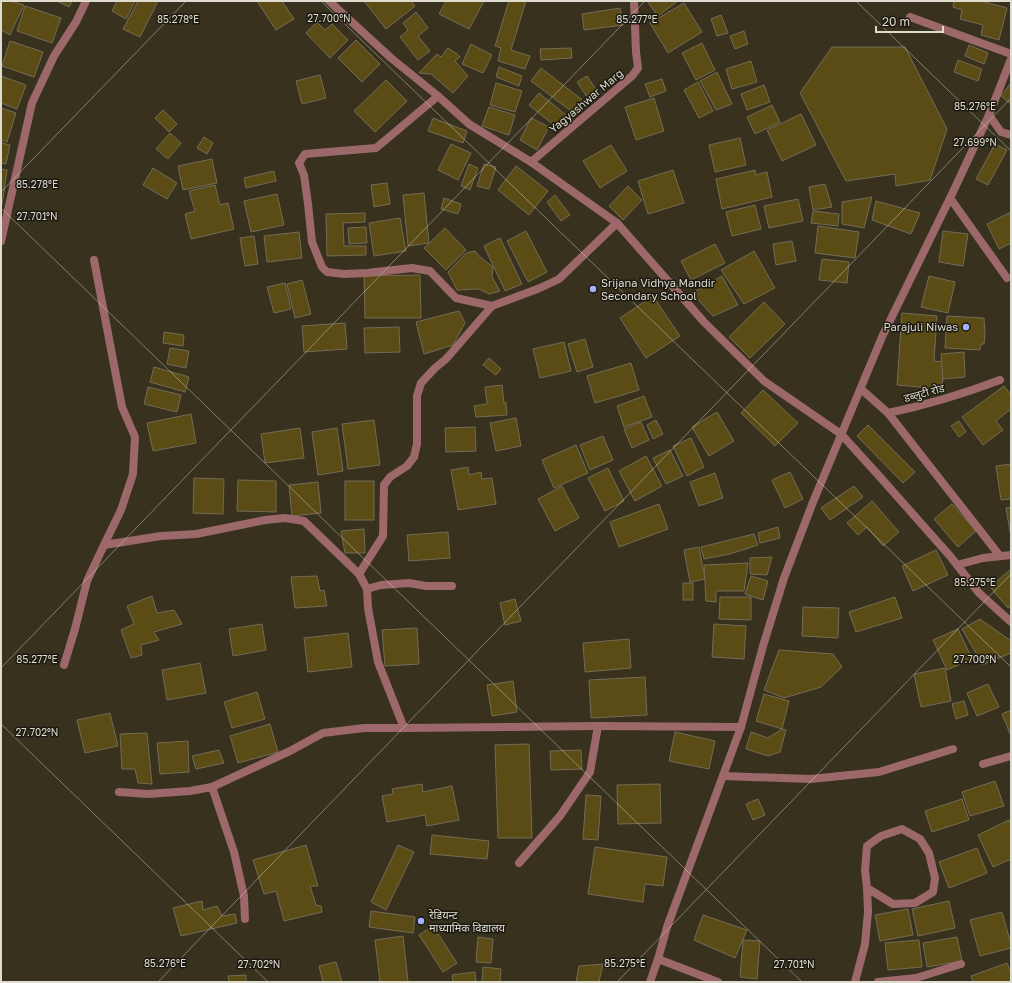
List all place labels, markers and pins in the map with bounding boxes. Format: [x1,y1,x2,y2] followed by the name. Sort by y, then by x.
[601,276,716,302] place label: Srijana Vidhya Mandir Secondary School
[588,284,598,294] marker: Srijana Vidhya Mandir Secondary School
[883,320,958,333] place label: Parajuli Niwas
[961,322,971,332] marker: Parajuli Niwas
[428,908,506,934] place label: रेडियन्ट माध्यामिक विद्यालय
[416,916,426,926] marker: रेडियन्ट माध्यामिक विद्यालय

